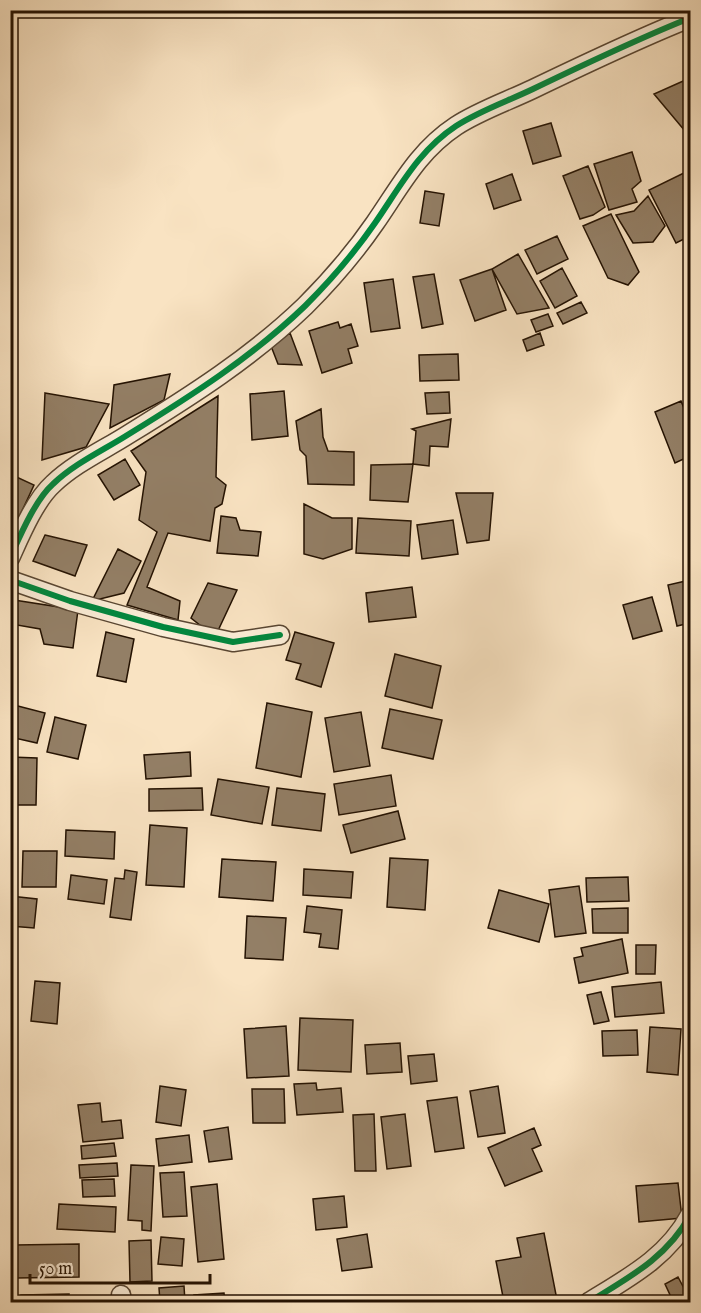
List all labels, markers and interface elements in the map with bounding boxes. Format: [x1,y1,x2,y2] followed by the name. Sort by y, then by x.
[30,1247,210,1285] scale bar
[39,1258,72,1281] text: 50 m

